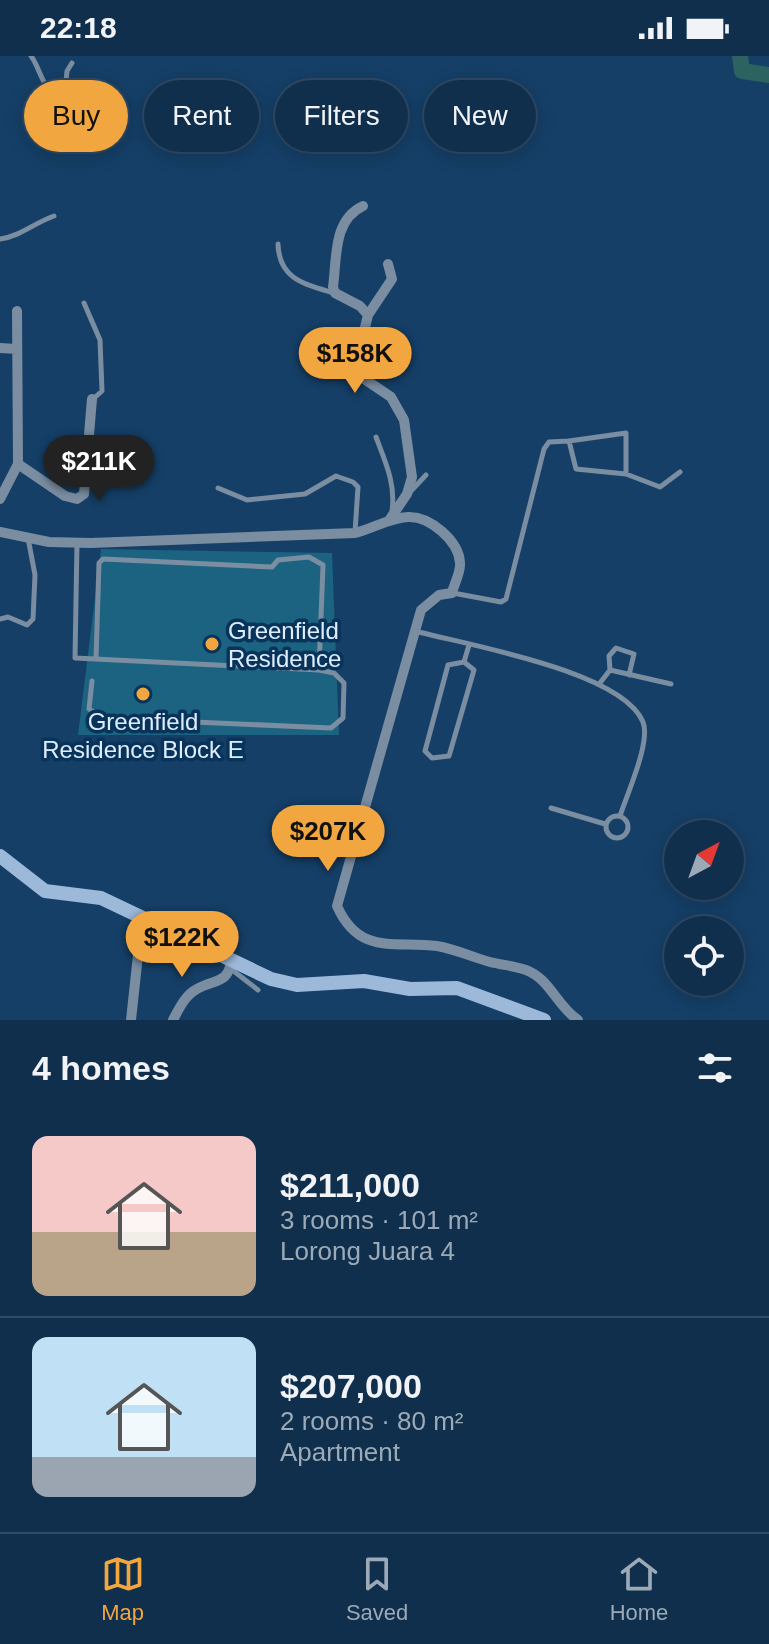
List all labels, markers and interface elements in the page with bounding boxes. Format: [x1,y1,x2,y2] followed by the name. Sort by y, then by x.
[40,11,117,44] text: 22:18
[24,80,128,152] chip: Buy
[144,80,259,152] chip: Rent
[275,80,408,152] chip: Filters
[424,80,536,152] chip: New
[299,327,411,395] pin: $158K
[317,338,393,368] text: $158K
[43,435,155,503] pin: $211K
[61,446,137,476] text: $211K
[228,617,341,672] place label: Greenfield Residence
[203,635,221,653] marker: Greenfield Residence
[134,685,152,703] marker: Greenfield Residence Block E
[42,708,244,763] place label: Greenfield Residence Block E
[272,805,384,873] pin: $207K
[290,816,366,846] text: $207K
[664,820,744,900] north arrow
[664,820,744,996] map controls
[126,911,238,979] pin: $122K
[664,916,744,996] button: locate
[144,922,220,952] text: $122K
[693,1046,737,1090] icon: filters
[32,1049,170,1087] text: 4 homes
[280,1166,420,1204] text: $211,000
[96,1168,192,1264] icon: home
[280,1205,478,1235] text: 3 rooms · 101 m²
[280,1236,455,1266] text: Lorong Juara 4
[280,1367,422,1405] text: $207,000
[96,1369,192,1465] icon: home
[280,1406,464,1436] text: 2 rooms · 80 m²
[280,1437,400,1467] text: Apartment
[101,1552,145,1626] tab: Map
[346,1552,408,1626] tab: Saved
[610,1552,668,1626] tab: Home

